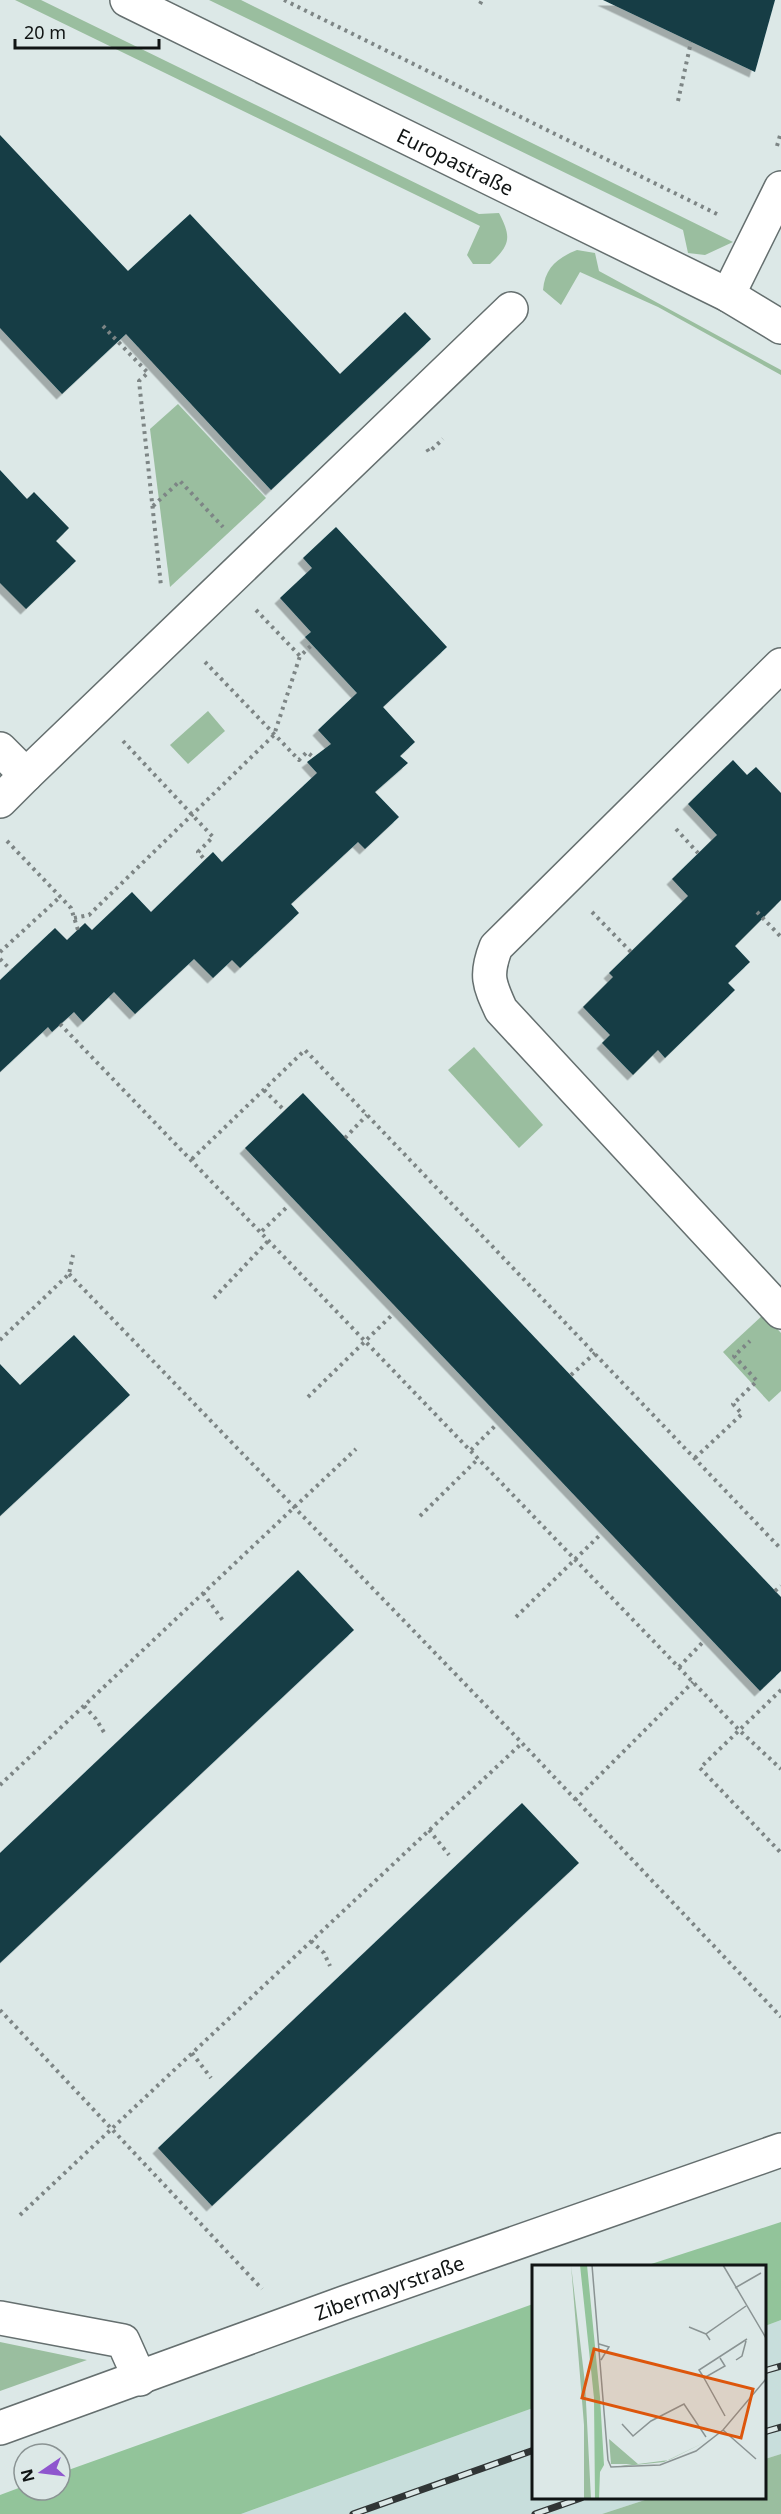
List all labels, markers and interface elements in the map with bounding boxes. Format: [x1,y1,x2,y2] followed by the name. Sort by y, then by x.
[15,12,159,50] scale bar
[24,20,66,44] text: 20 m
[393,121,518,201] street label: Europastraße
[311,2249,468,2326] street label: Zibermayrstraße
[532,2265,766,2499] inset map
[12,2442,72,2502] north arrow
[15,2467,40,2485] text: N

